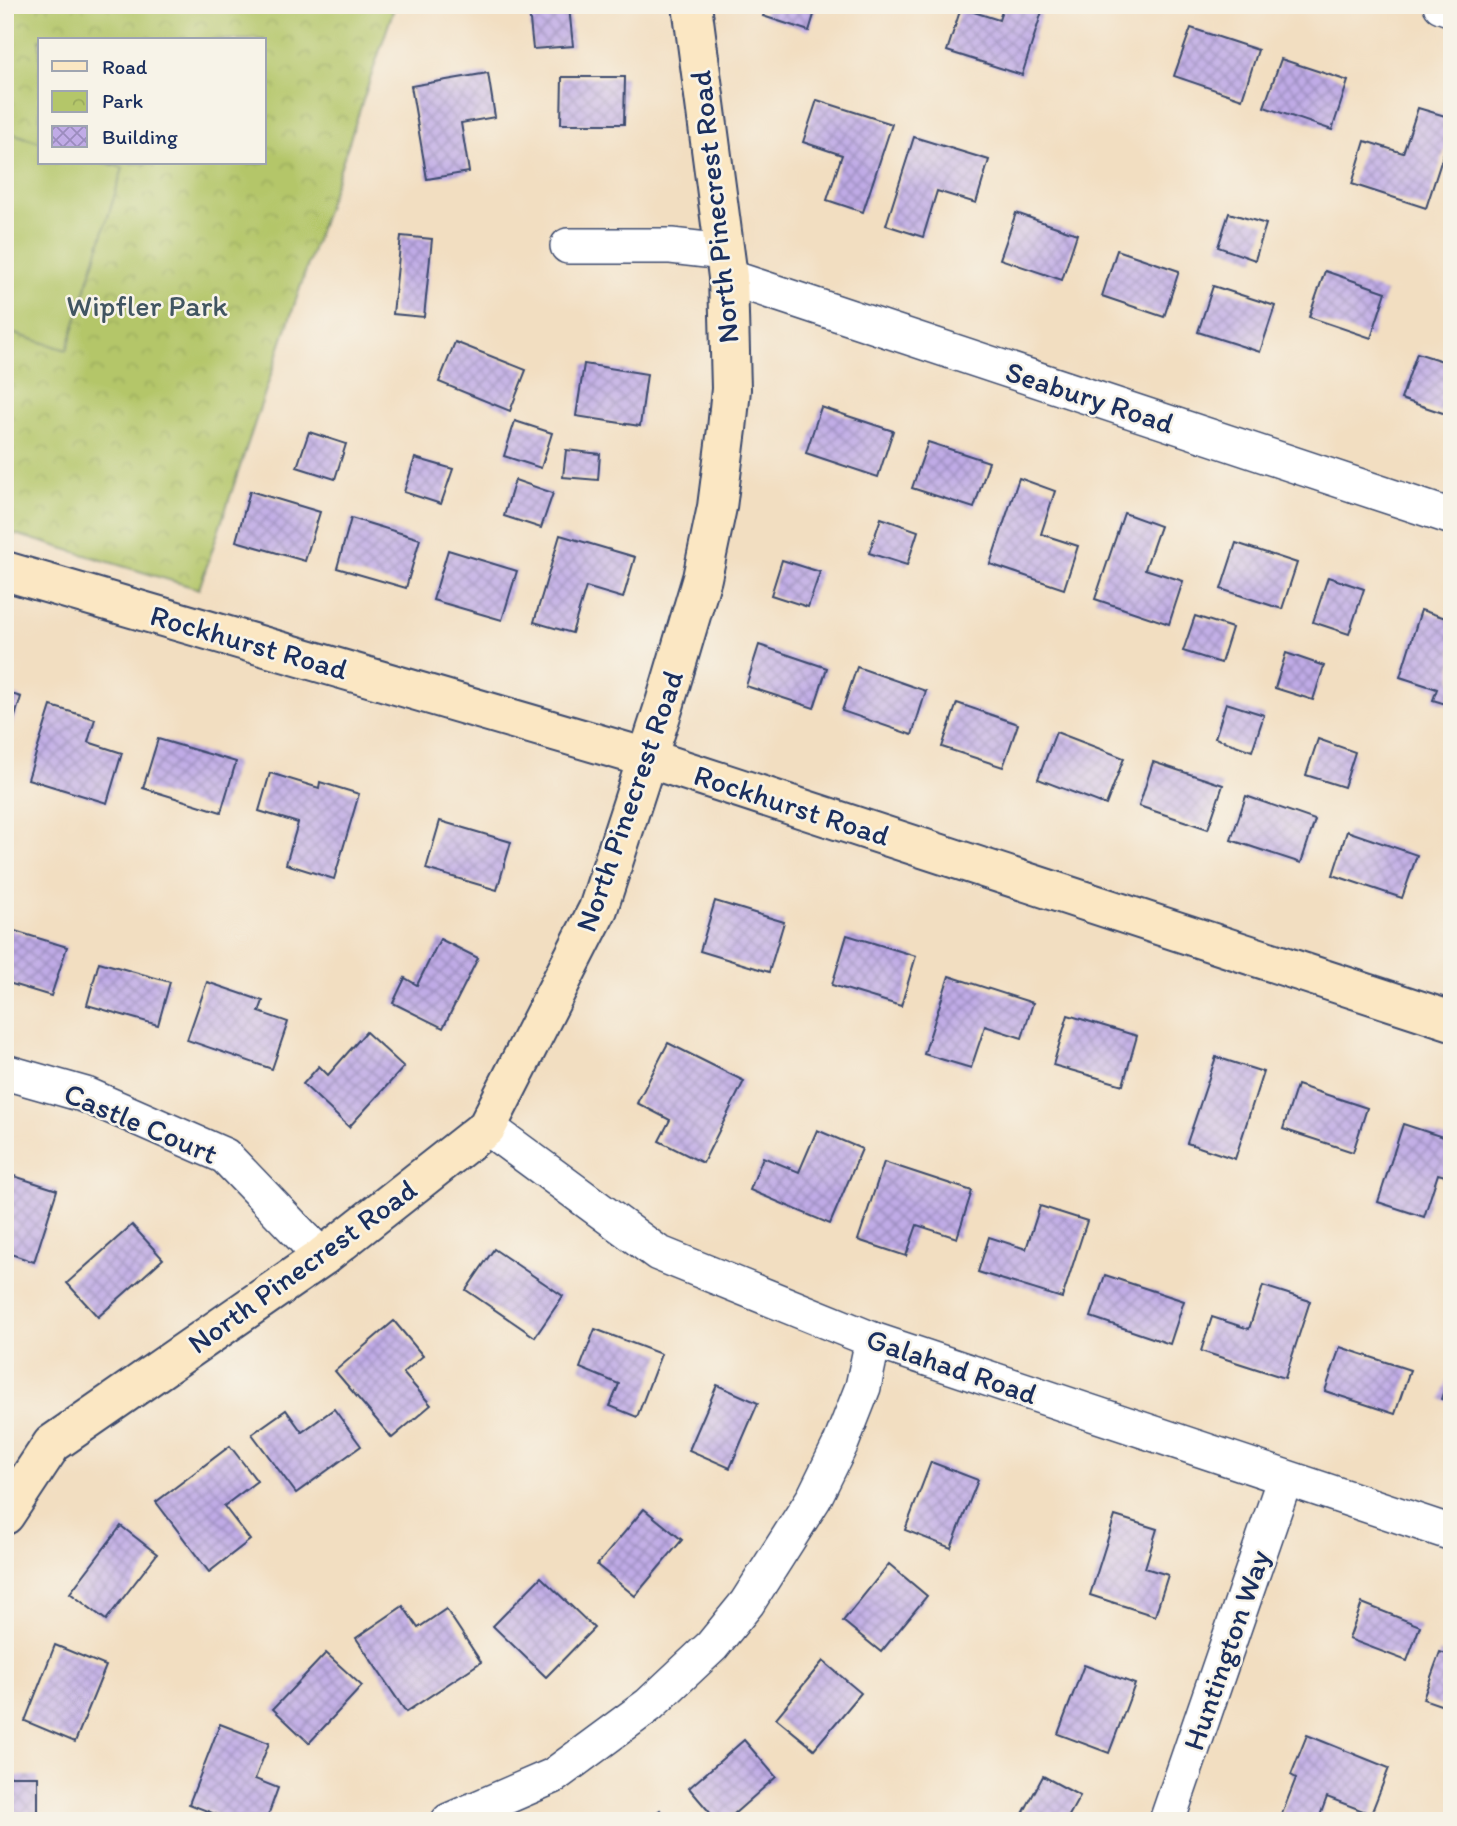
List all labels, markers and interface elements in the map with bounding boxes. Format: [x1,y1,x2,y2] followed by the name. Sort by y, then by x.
[38,38,266,164] legend
[102,54,148,79] text: Road
[681,69,747,345] street label: North Pinecrest Road
[102,88,144,113] text: Park
[102,124,178,149] text: Building
[66,287,228,324] park label: Wipfler Park
[1001,352,1179,442] street label: Seabury Road
[146,596,352,688] street label: Rockhurst Road
[567,665,691,937] street label: North Pinecrest Road
[689,756,895,854] street label: Rockhurst Road
[59,1074,223,1172] street label: Castle Court
[180,1170,424,1362] street label: North Pinecrest Road
[862,1320,1043,1413] street label: Galahad Road
[1174,1545,1278,1755] street label: Huntington Way

